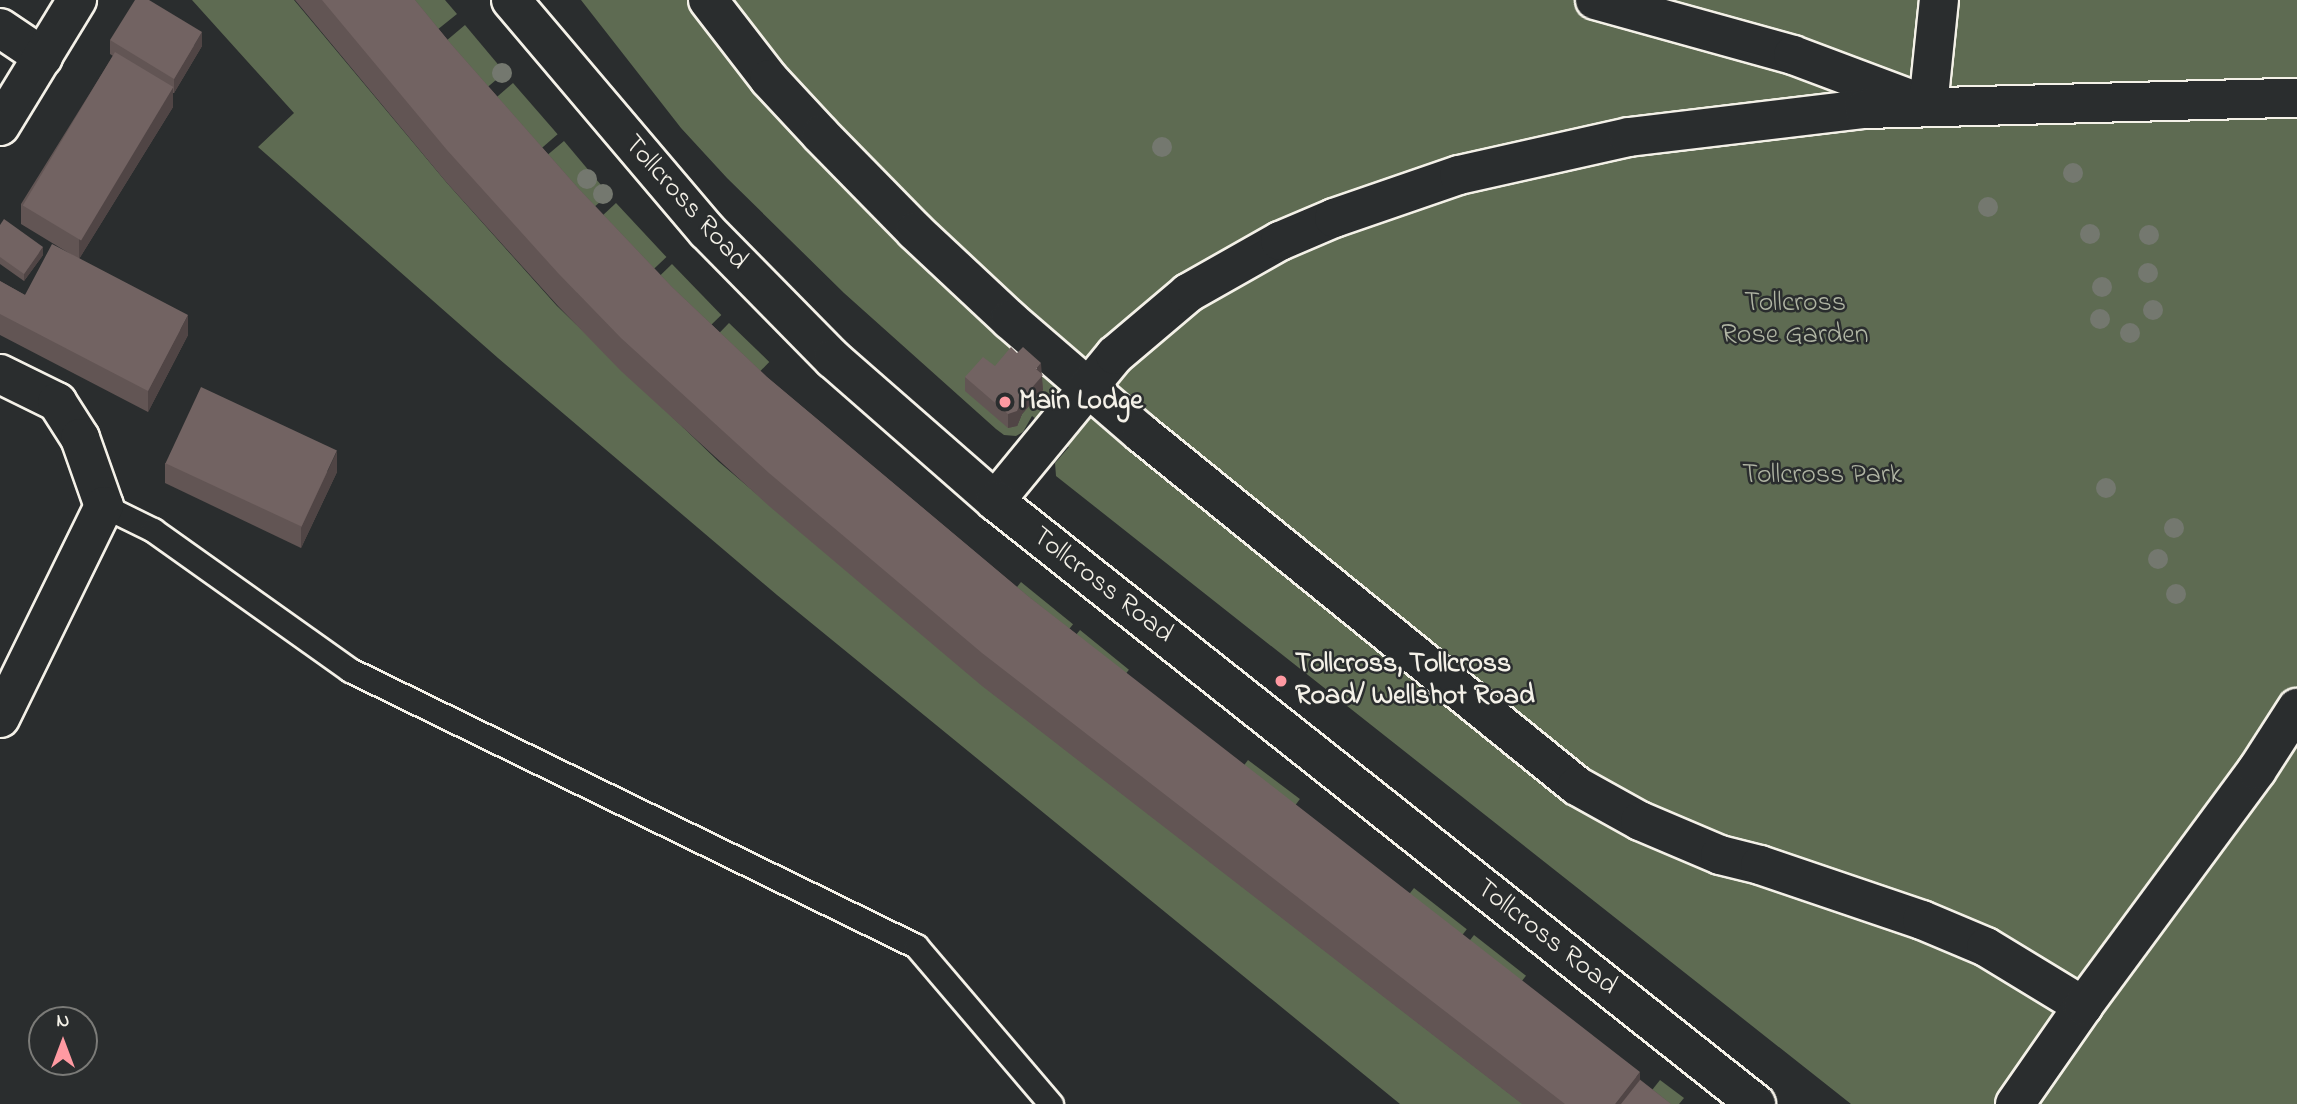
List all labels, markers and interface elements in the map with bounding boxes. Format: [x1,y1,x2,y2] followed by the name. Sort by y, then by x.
[616,129,754,277] street label: Tollcross Road
[1721,287,1869,353] park label: Tollcross Rose Garden
[1019,385,1143,419] place label: Main Lodge
[997,394,1013,410] marker: Main Lodge
[1742,459,1902,493] park label: Tollcross Park
[1025,520,1179,652] street label: Tollcross Road
[1295,648,1535,714] place label: Tollcross, Tollcross Road/ Wellshot Road
[1273,673,1289,689] marker: Tollcross, Tollcross Road/ Wellshot Road
[1469,872,1623,1004] street label: Tollcross Road
[28,1006,98,1076] north arrow
[57,1008,69,1035] text: N

